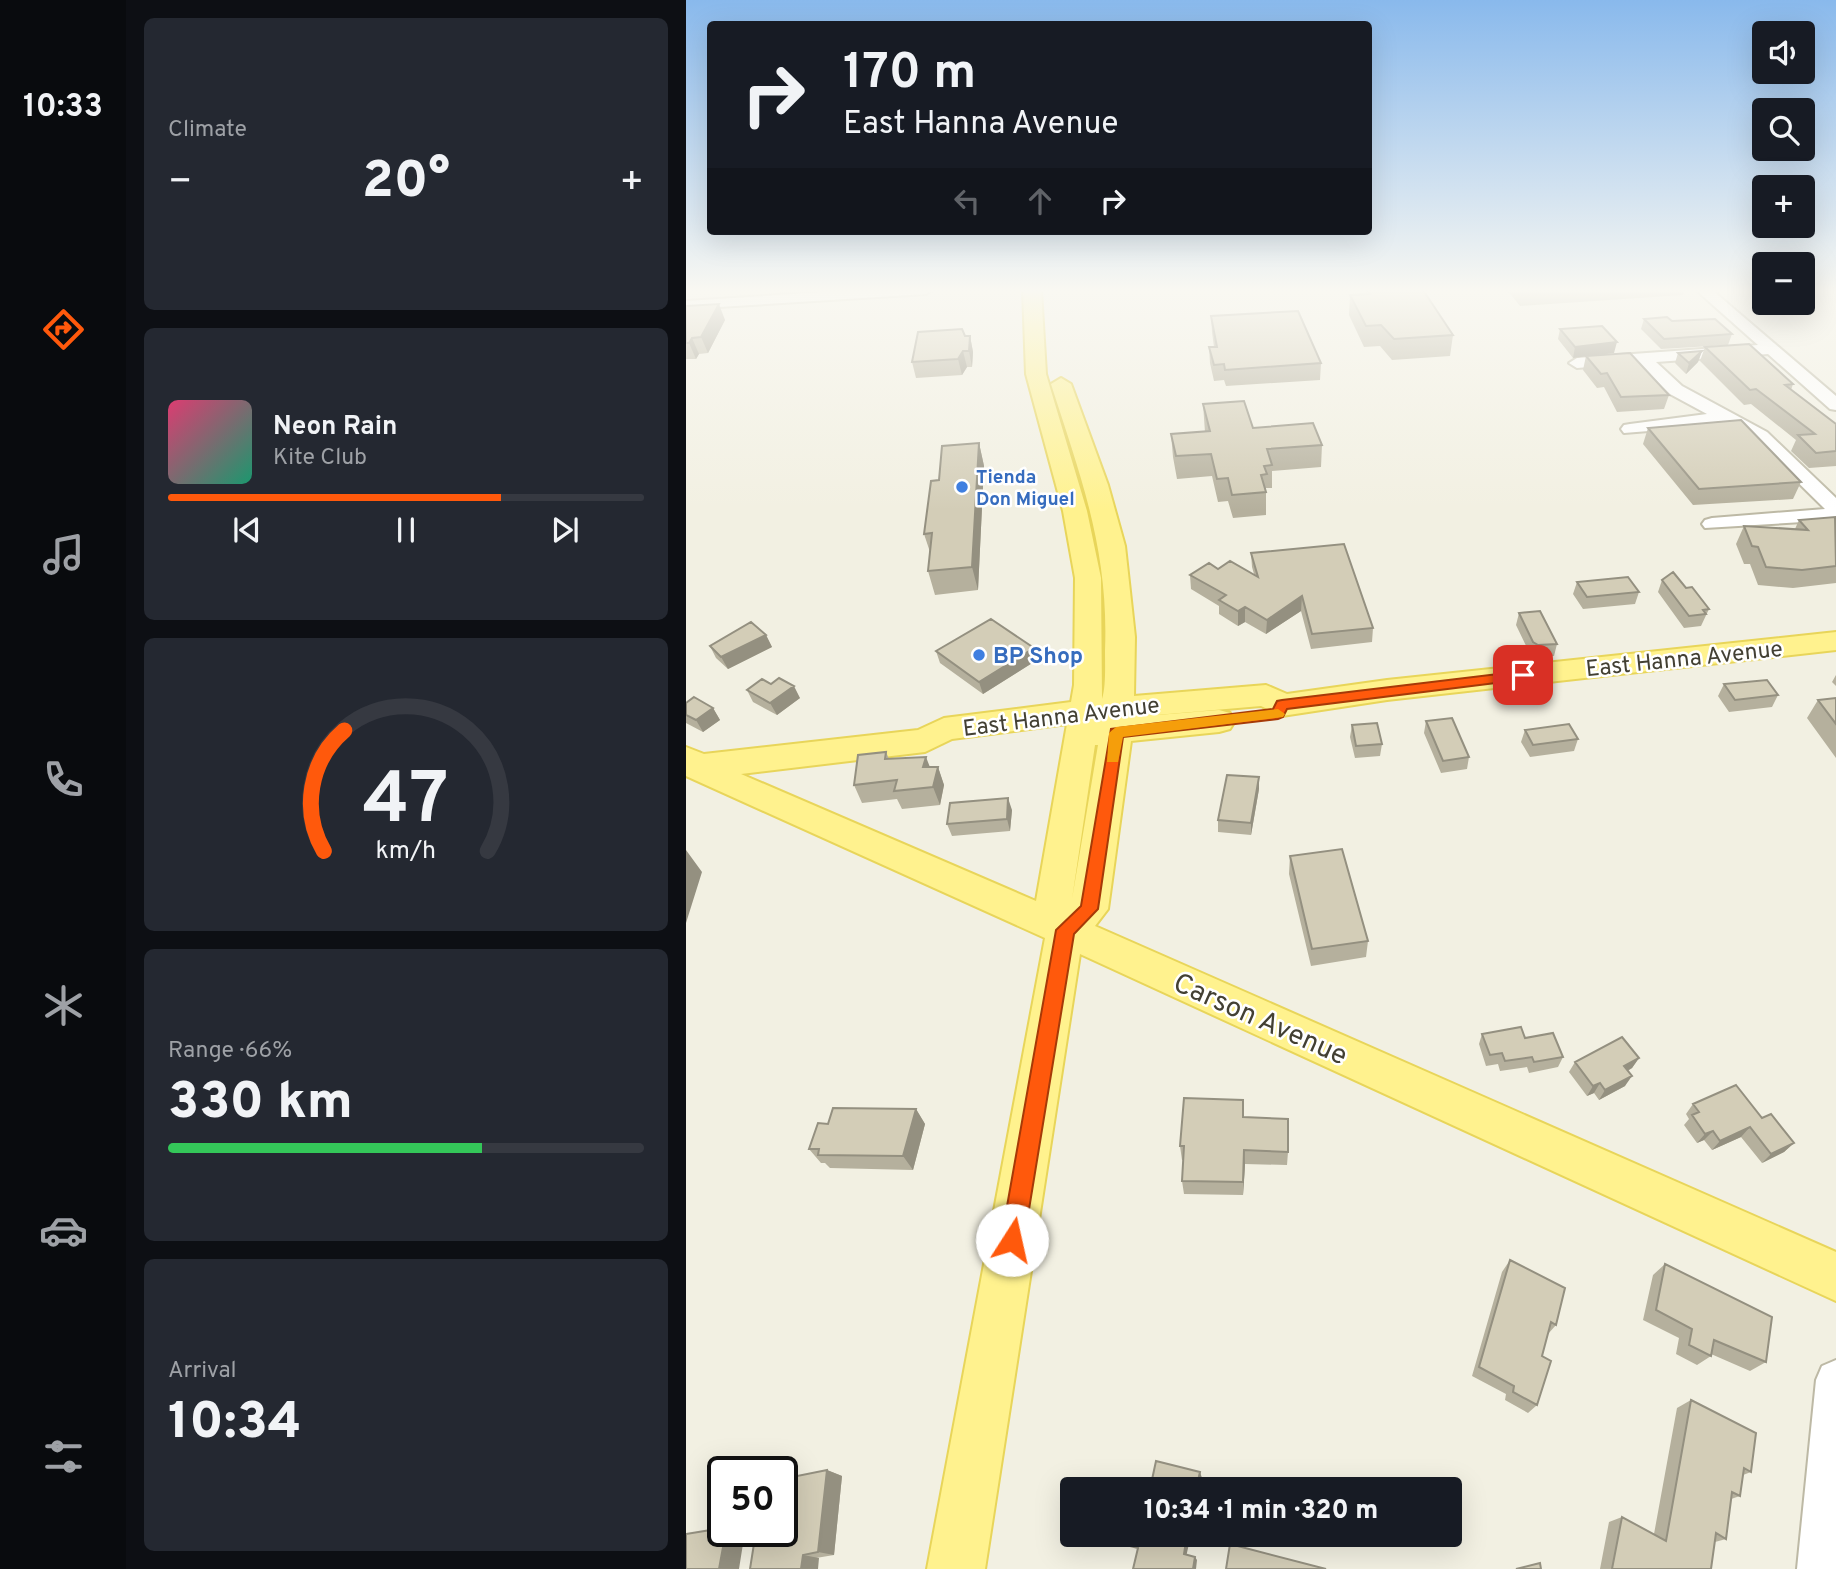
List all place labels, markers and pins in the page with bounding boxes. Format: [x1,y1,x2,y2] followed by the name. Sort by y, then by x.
[976,466,1075,512] place label: Tienda Don Miguel
[954,479,970,495] marker: Tienda Don Miguel
[993,643,1083,672] place label: BP Shop
[1493,645,1553,705] pin
[971,647,987,663] marker: BP Shop

